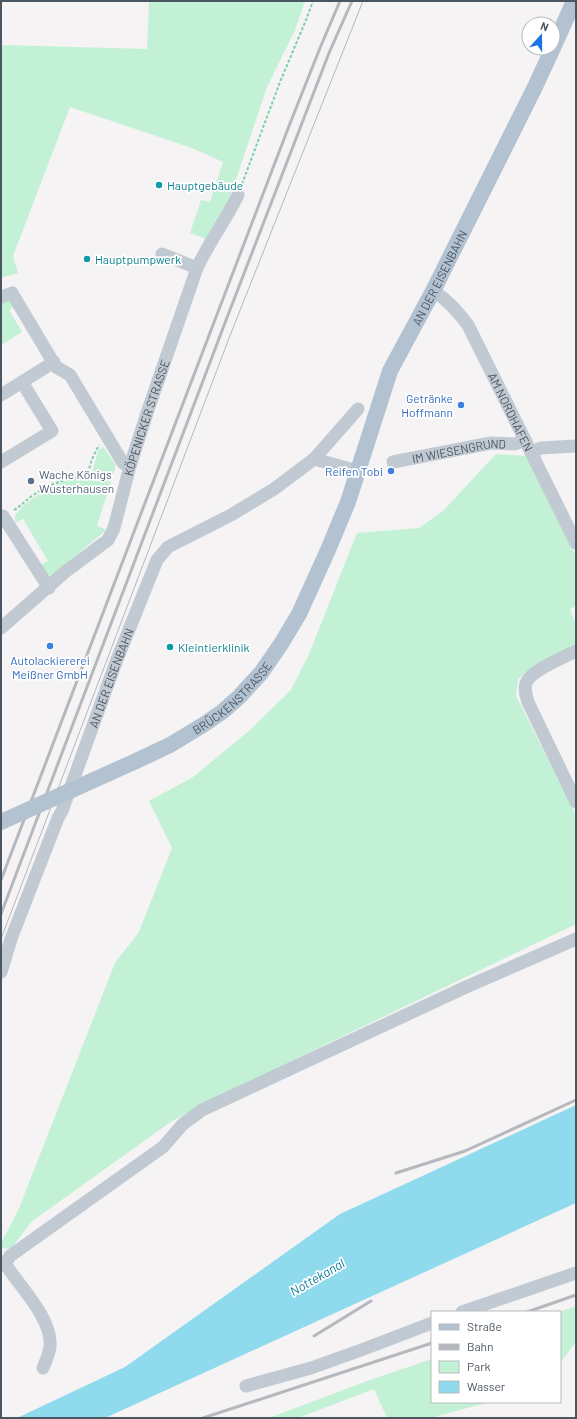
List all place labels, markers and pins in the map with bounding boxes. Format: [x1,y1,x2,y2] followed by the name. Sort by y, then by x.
[167,178,243,192] place label: Hauptgebäude
[154,180,164,190] marker: Hauptgebäude
[95,252,181,266] place label: Hauptpumpwerk
[82,254,92,264] marker: Hauptpumpwerk
[401,391,453,419] place label: Getränke Hoffmann
[456,400,466,410] marker: Getränke Hoffmann
[325,464,383,478] place label: Reifen Tobi
[386,466,396,476] marker: Reifen Tobi
[39,467,114,495] place label: Wache Königs Wusterhausen
[26,476,36,486] marker: Wache Königs Wusterhausen
[178,640,250,654] place label: Kleintierklinik
[45,641,55,651] marker: Autolackiererei Meißner GmbH
[165,642,175,652] marker: Kleintierklinik
[10,653,90,681] place label: Autolackiererei Meißner GmbH

